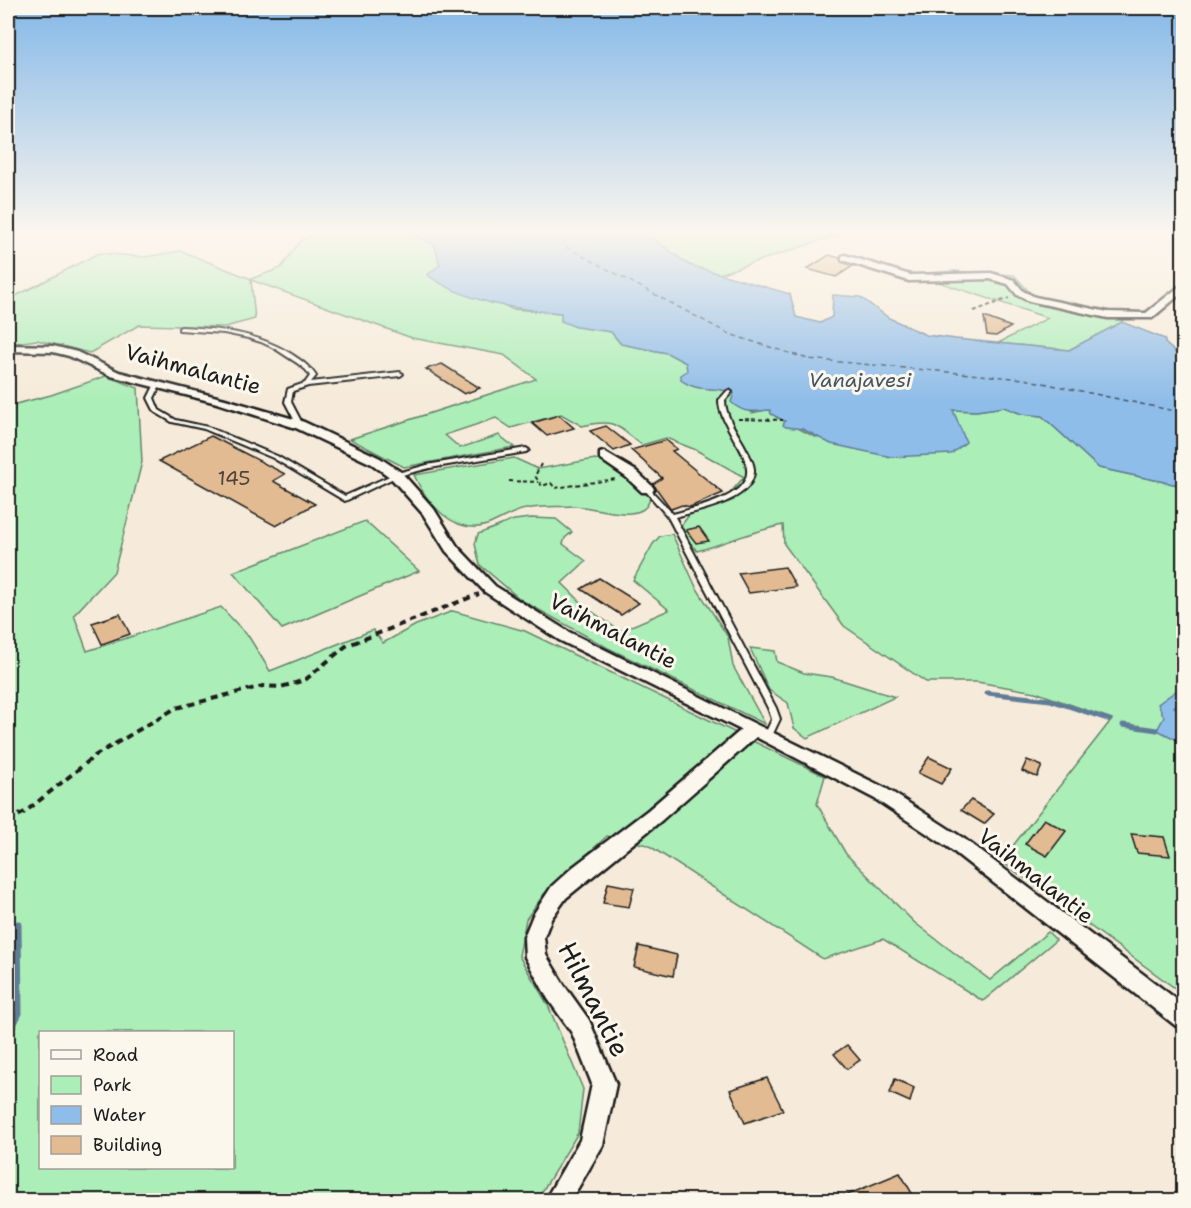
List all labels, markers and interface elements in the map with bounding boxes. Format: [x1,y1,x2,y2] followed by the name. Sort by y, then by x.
[122,337,264,401] street label: Vaihmalantie
[809,367,912,393] water label: Vanajavesi
[217,465,251,491] house number: 145
[544,586,682,676] street label: Vaihmalantie
[972,822,1100,930] street label: Vaihmalantie
[549,935,639,1063] street label: Hilmantie
[39,1031,234,1169] legend
[93,1043,138,1067] text: Road
[93,1073,132,1097] text: Park
[93,1103,146,1127] text: Water
[93,1133,162,1157] text: Building

